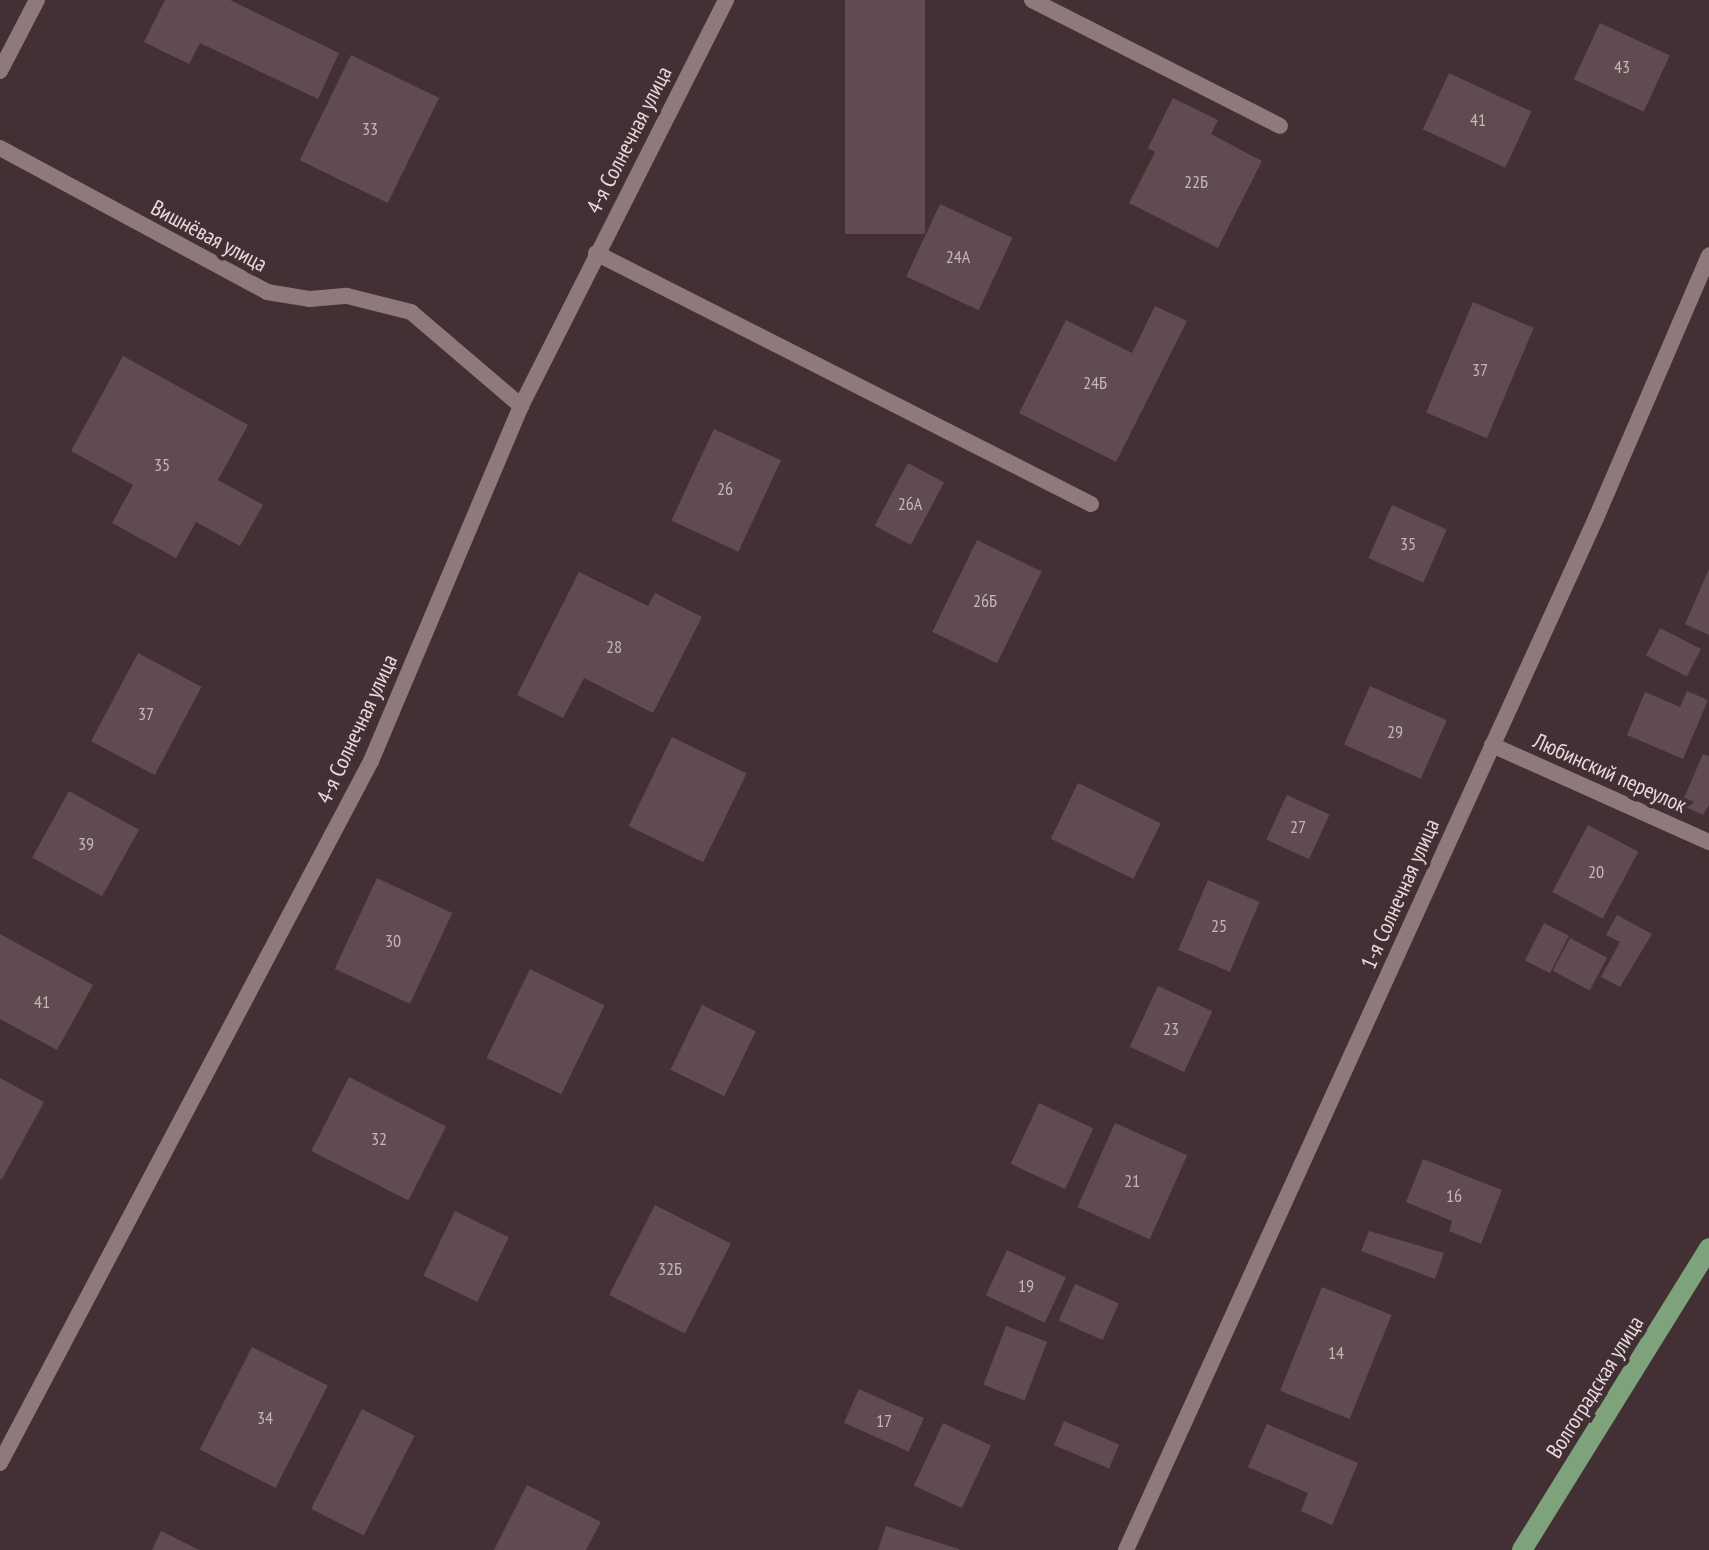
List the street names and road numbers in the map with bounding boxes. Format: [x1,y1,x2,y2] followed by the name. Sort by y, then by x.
[581,62,677,218] street label: 4-я Солнечная улица
[146,194,272,278] street label: Вишнёвая улица
[311,650,403,808] street label: 4-я Солнечная улица
[1529,727,1691,819] street label: Любинский переулок
[1355,815,1445,973] street label: 1-я Солнечная улица
[1541,1311,1649,1463] street label: Волгоградская улица

